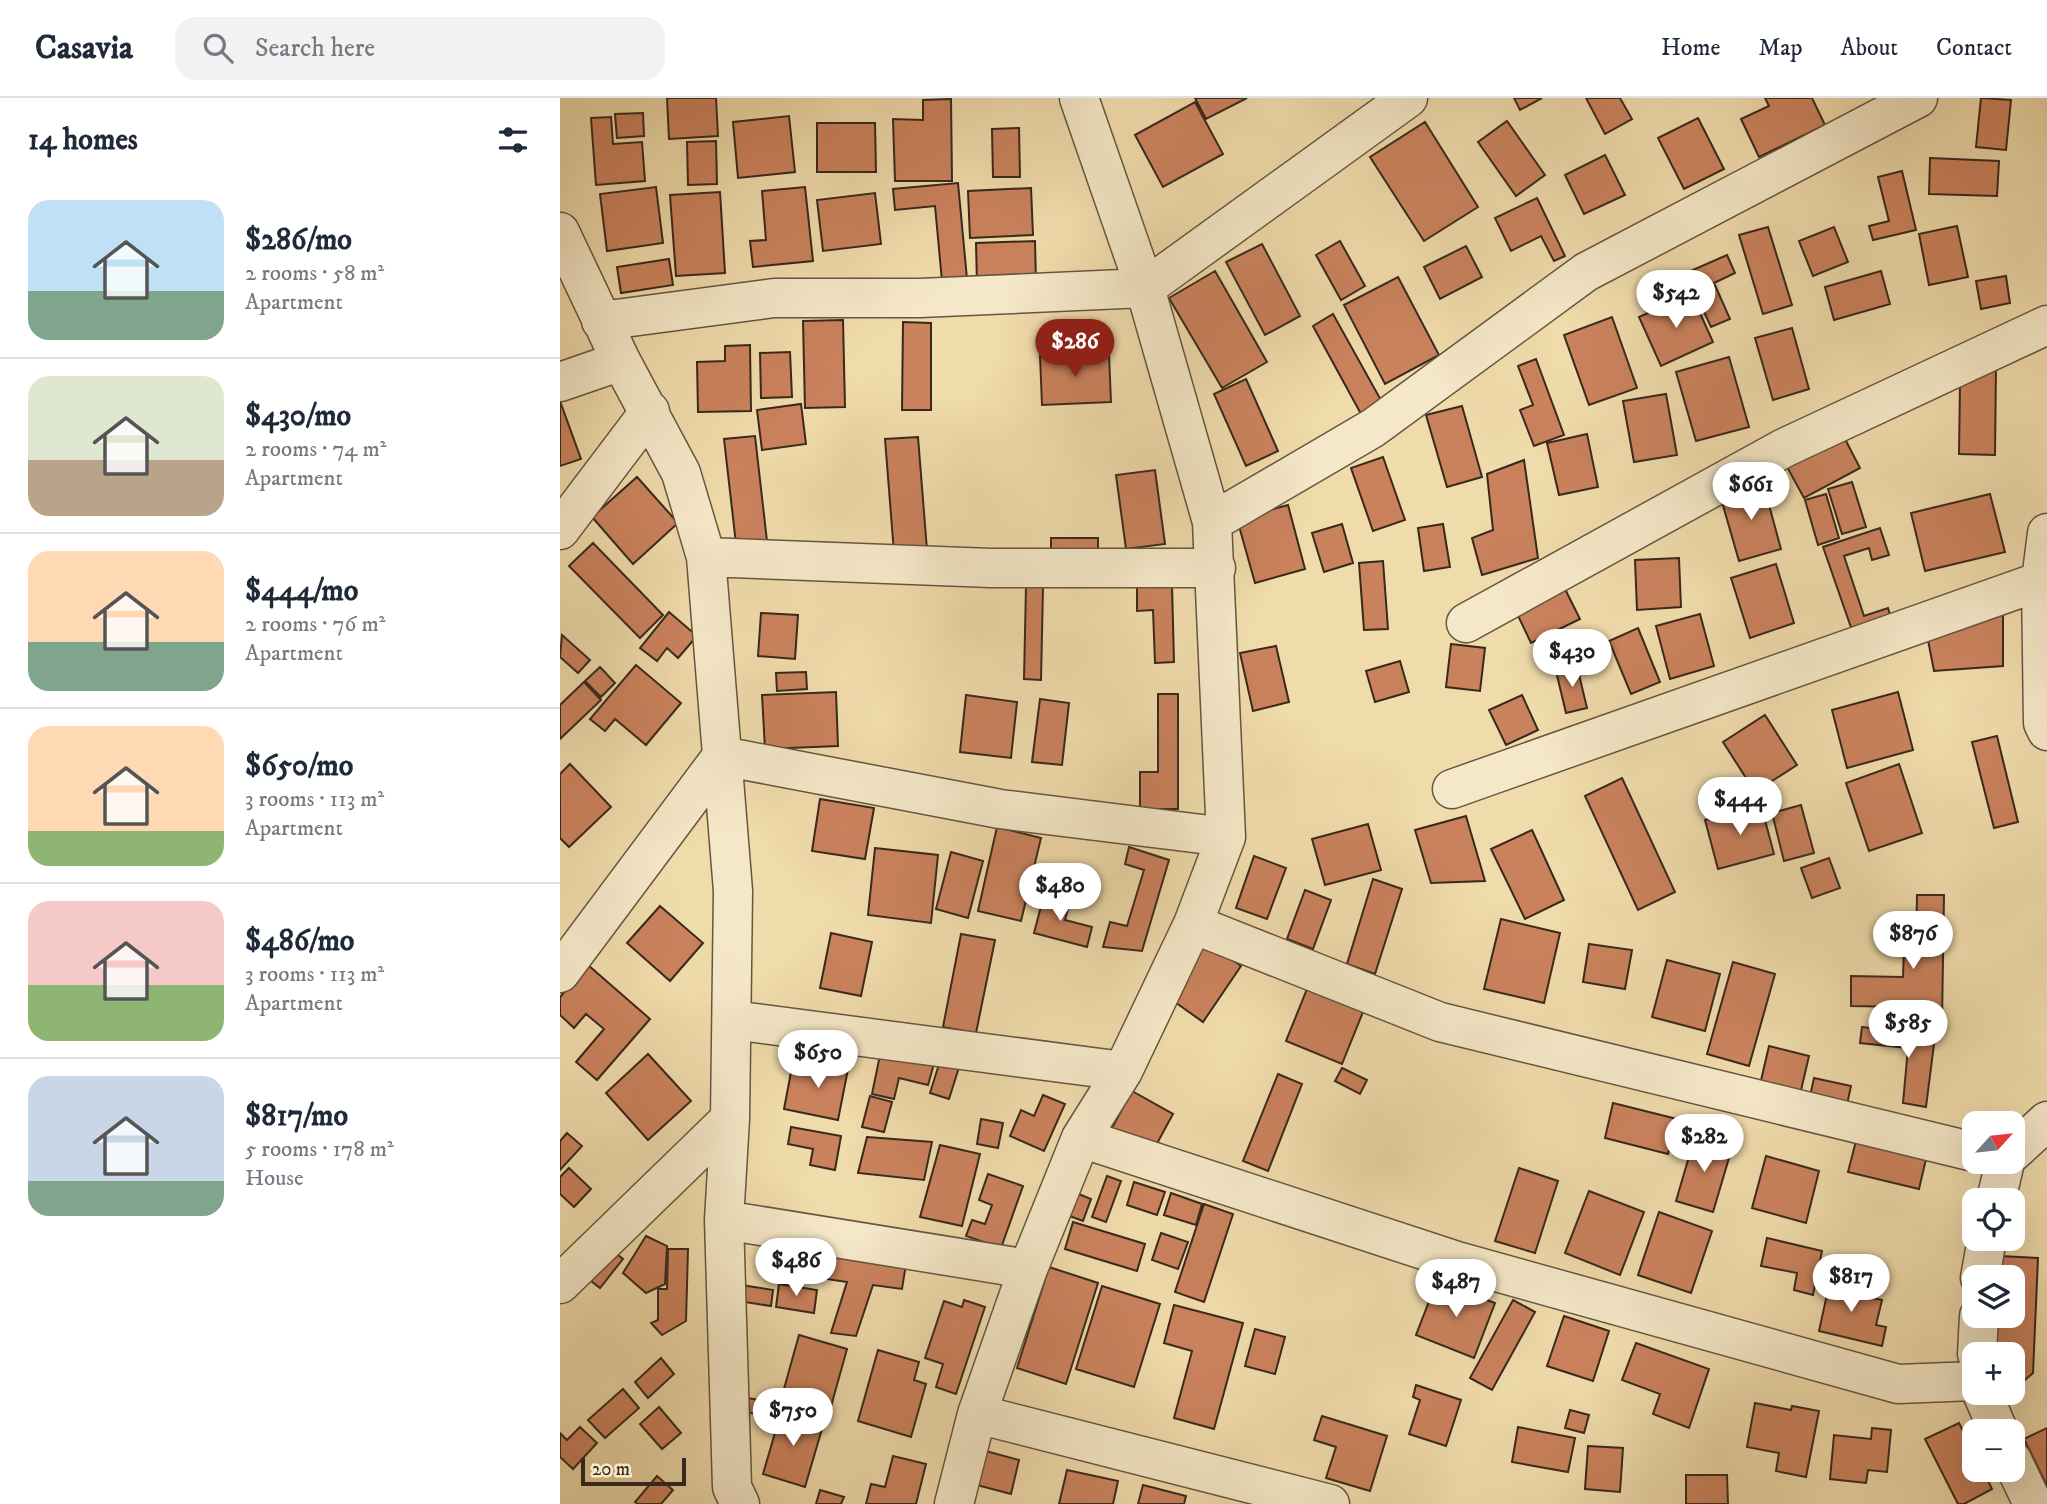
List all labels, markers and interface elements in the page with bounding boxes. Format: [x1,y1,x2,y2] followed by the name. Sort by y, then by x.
[175,17,665,80] search box
[35,28,133,69] text: Casavia
[199,29,237,67] icon: search
[255,32,375,65] text: Search here
[1661,33,1720,63] text: Home
[1758,33,1803,63] text: Map
[1841,33,1898,63] text: About
[1936,33,2012,63] text: Contact
[494,121,532,159] icon: filters
[28,122,138,159] text: 14 homes
[245,222,352,259] text: $286/mo
[84,228,168,312] icon: home
[245,259,384,288] text: 2 rooms · 58 m²
[1635,271,1717,330] pin: $542
[1652,278,1700,307] text: $542
[245,288,343,317] text: Apartment
[1034,320,1116,379] pin: $286
[1051,327,1099,356] text: $286
[245,398,351,435] text: $430/mo
[84,404,168,488] icon: home
[245,435,386,464] text: 2 rooms · 74 m²
[1710,462,1792,522] pin: $661
[245,464,343,493] text: Apartment
[1729,470,1773,499] text: $661
[245,573,358,610] text: $444/mo
[84,579,168,663] icon: home
[245,610,385,639] text: 2 rooms · 76 m²
[1531,630,1613,689] pin: $430
[1549,637,1595,666] text: $430
[245,639,343,668] text: Apartment
[245,748,353,785] text: $650/mo
[84,754,168,838] icon: home
[1699,778,1781,837] pin: $444
[245,785,384,814] text: 3 rooms · 113 m²
[1714,785,1766,814] text: $444
[245,814,343,843] text: Apartment
[1019,864,1101,923] pin: $480
[1035,871,1085,900] text: $480
[1872,912,1954,971] pin: $876
[1889,919,1937,948] text: $876
[245,923,354,960] text: $486/mo
[84,929,168,1013] icon: home
[245,960,384,989] text: 3 rooms · 113 m²
[245,989,343,1018] text: Apartment
[1867,1000,1949,1060] pin: $585
[1885,1008,1931,1037] text: $585
[777,1030,859,1090] pin: $650
[794,1038,842,1067] text: $650
[245,1098,348,1135] text: $817/mo
[84,1104,168,1188] icon: home
[1962,1111,2025,1174] north arrow
[1962,1111,2025,1482] map controls
[1663,1114,1745,1174] pin: $282
[1681,1122,1727,1151] text: $282
[245,1135,394,1164] text: 5 rooms · 178 m²
[245,1164,303,1193] text: House
[1962,1188,2025,1251] button: locate
[755,1238,837,1298] pin: $486
[771,1246,821,1275] text: $486
[1810,1254,1892,1314] pin: $817
[1415,1260,1497,1319] pin: $487
[1829,1262,1873,1291] text: $817
[1962,1265,2025,1328] button: layers
[1431,1267,1481,1296] text: $487
[1962,1342,2025,1405] button: +
[752,1388,834,1448] pin: $750
[769,1396,817,1425] text: $750
[1962,1419,2025,1482] button: −
[581,1455,686,1487] scale bar
[592,1458,630,1481] text: 20 m

